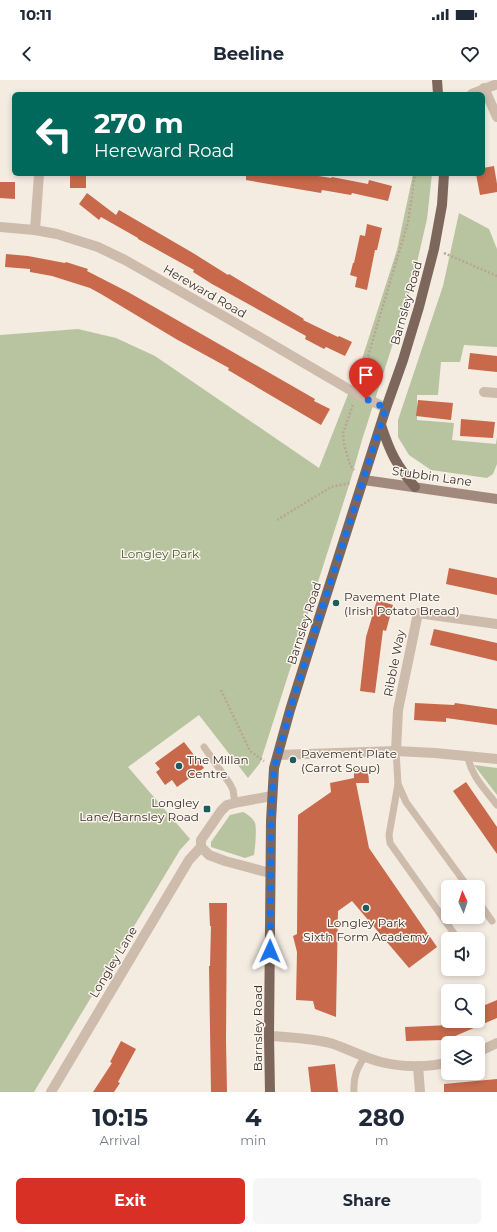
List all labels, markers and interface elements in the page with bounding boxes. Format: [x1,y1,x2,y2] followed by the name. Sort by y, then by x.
[20,5,52,24] text: 10:11
[16,43,38,65] icon: back
[213,43,284,65] text: Beeline
[459,43,481,65] icon: heart
[94,106,184,140] text: 270 m
[28,108,80,160] icon: left
[94,140,234,162] text: Hereward Road
[387,259,425,347] street label: Barnsley Road
[161,261,249,321] street label: Hereward Road
[349,358,383,399] pin
[355,364,377,386] icon: arrive
[391,463,473,489] street label: Stubbin Lane
[121,546,200,561] park label: Longley Park
[284,580,324,666] street label: Barnsley Road
[344,589,460,618] place label: Pavement Plate (Irish Potato Bread)
[331,598,341,608] marker: Pavement Plate (Irish Potato Bread)
[380,628,408,698] street label: Ribble Way
[301,746,397,775] place label: Pavement Plate (Carrot Soup)
[187,752,249,781] place label: The Millan Centre
[288,755,298,765] marker: Pavement Plate (Carrot Soup)
[174,761,184,771] marker: The Millan Centre
[79,795,199,824] place label: Longley Lane/Barnsley Road
[202,804,212,814] marker: Longley Lane/Barnsley Road
[441,880,485,924] north arrow
[441,880,485,1080] map controls
[361,903,371,913] marker: Longley Park Sixth Form Academy
[303,915,429,944] place label: Longley Park Sixth Form Academy
[86,924,140,1000] street label: Longley Lane
[249,930,291,972] position arrow
[441,932,485,976] button: sound
[441,984,485,1028] button: search
[250,985,265,1071] street label: Barnsley Road
[441,1036,485,1080] button: layers
[92,1103,148,1132] text: 10:15
[245,1103,261,1132] text: 4
[358,1103,405,1132] text: 280
[100,1132,141,1148] text: Arrival
[240,1132,266,1148] text: min
[375,1132,389,1148] text: m
[16,1178,245,1224] button: Exit
[253,1178,481,1224] button: Share

